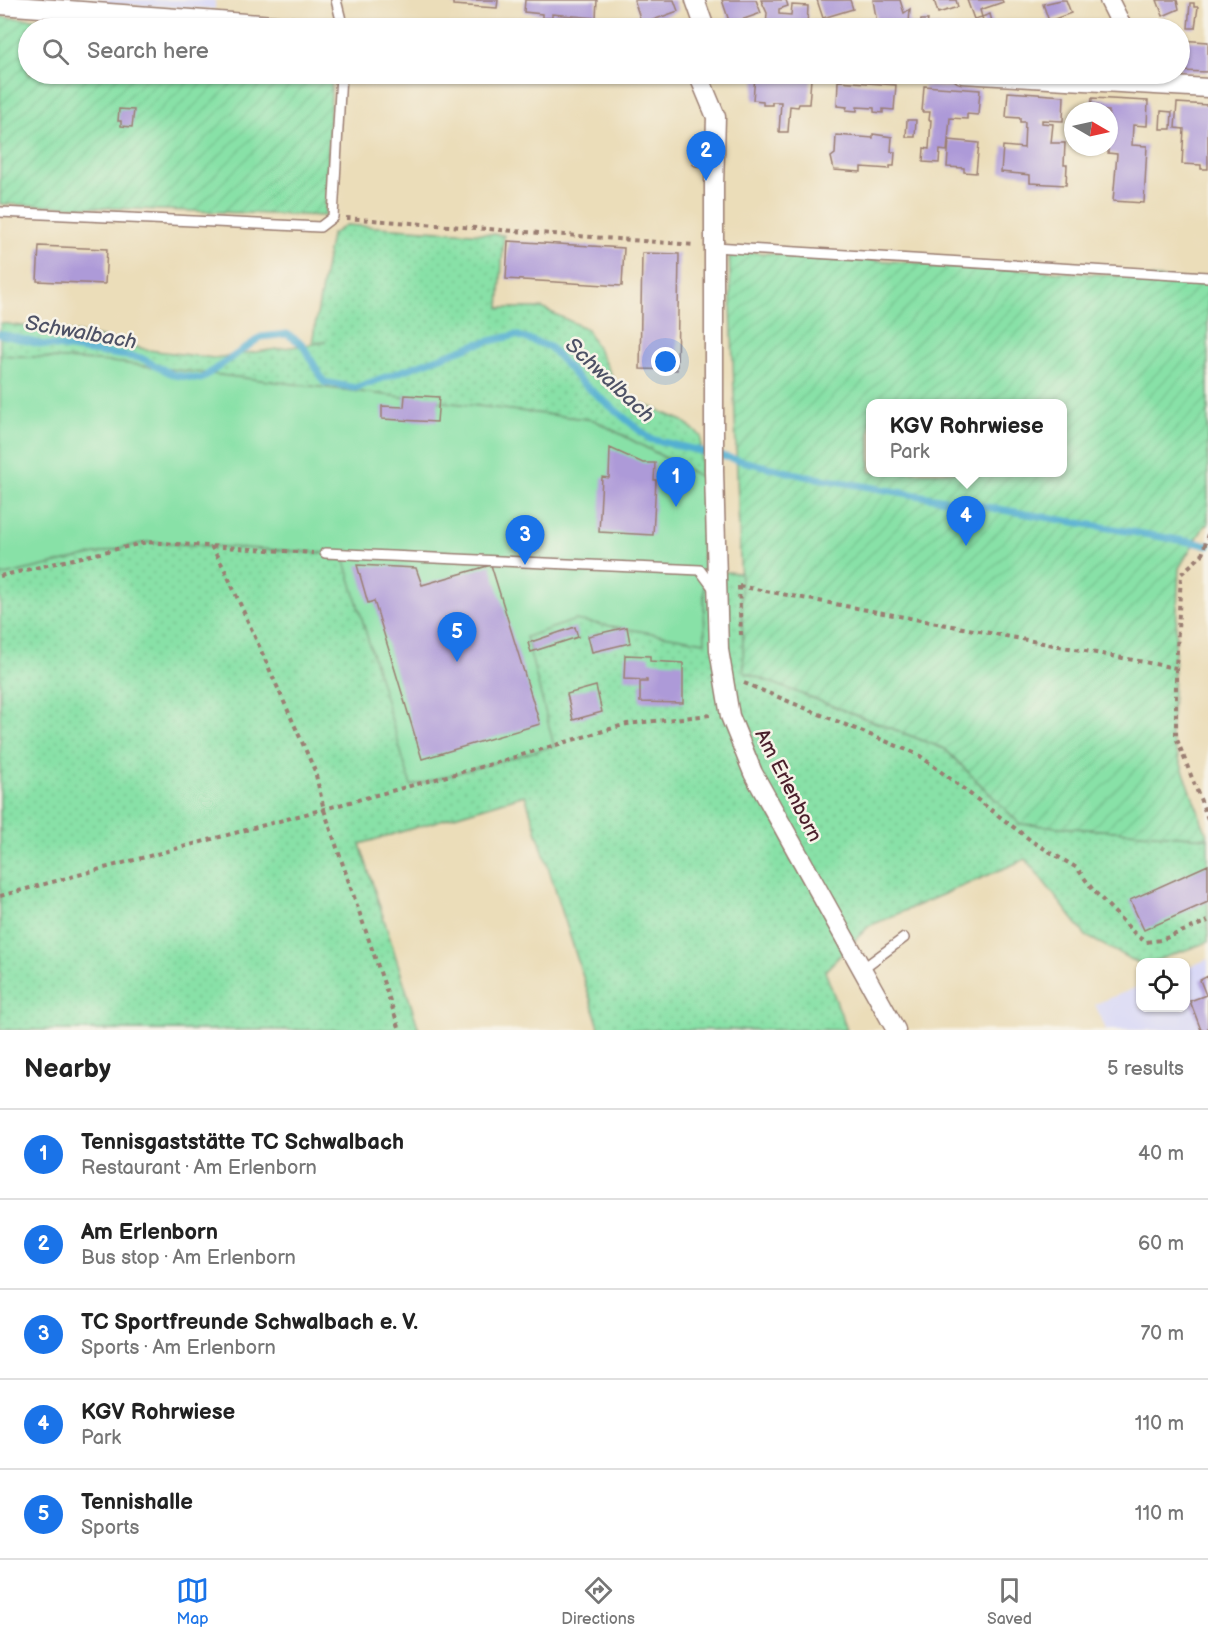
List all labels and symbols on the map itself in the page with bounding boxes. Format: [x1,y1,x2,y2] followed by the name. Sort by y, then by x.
[1064,102,1118,156] north arrow
[686,132,726,181] pin: 2
[23,310,139,355] water label: Schwalbach
[560,333,660,428] water label: Schwalbach
[651,347,680,376] your location
[656,458,696,507] pin: 1
[946,496,986,546] pin: 4
[506,516,544,565] pin: 3
[438,612,476,662] pin: 5
[749,725,827,846] street label: Am Erlenborn

